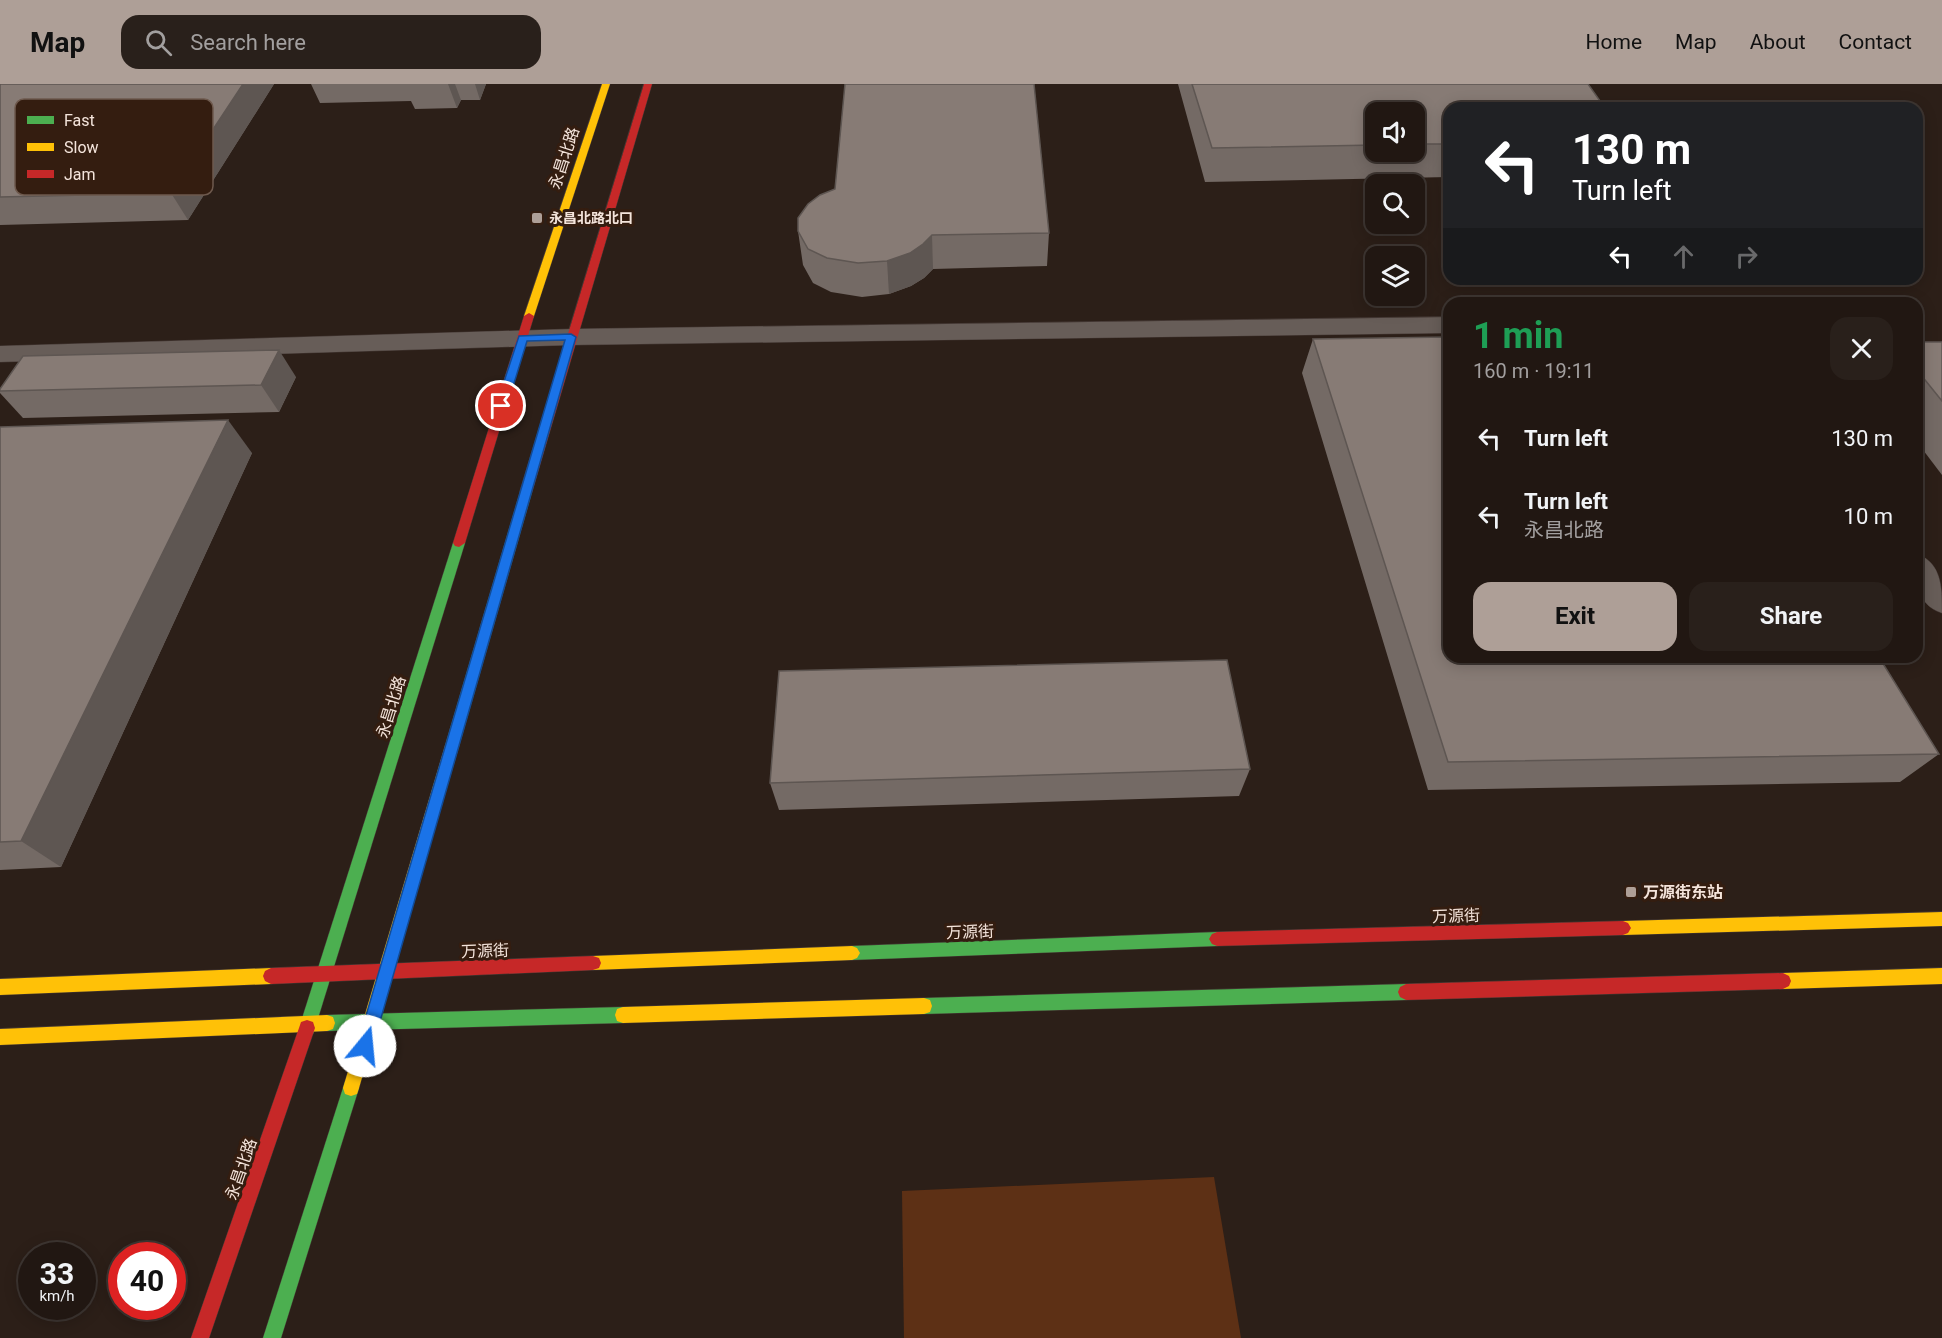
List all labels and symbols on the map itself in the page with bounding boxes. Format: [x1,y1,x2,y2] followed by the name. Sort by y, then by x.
[15,99,213,195] legend
[64,111,95,130] text: Fast
[545,125,583,191] street label: 永昌北路
[64,138,99,157] text: Slow
[64,165,96,184] text: Jam
[549,210,633,226] place label: 永昌北路北口
[530,211,544,225] marker: 永昌北路北口
[475,380,526,431] pin
[373,674,409,740] street label: 永昌北路
[1643,883,1723,902] place label: 万源街东站
[1624,885,1638,899] marker: 万源街东站
[1432,906,1480,926] street label: 万源街
[946,922,994,942] street label: 万源街
[461,941,509,961] street label: 万源街
[333,1014,397,1078] position arrow
[222,1136,260,1202] street label: 永昌北路
[108,1242,186,1320] speed limit sign: 40

